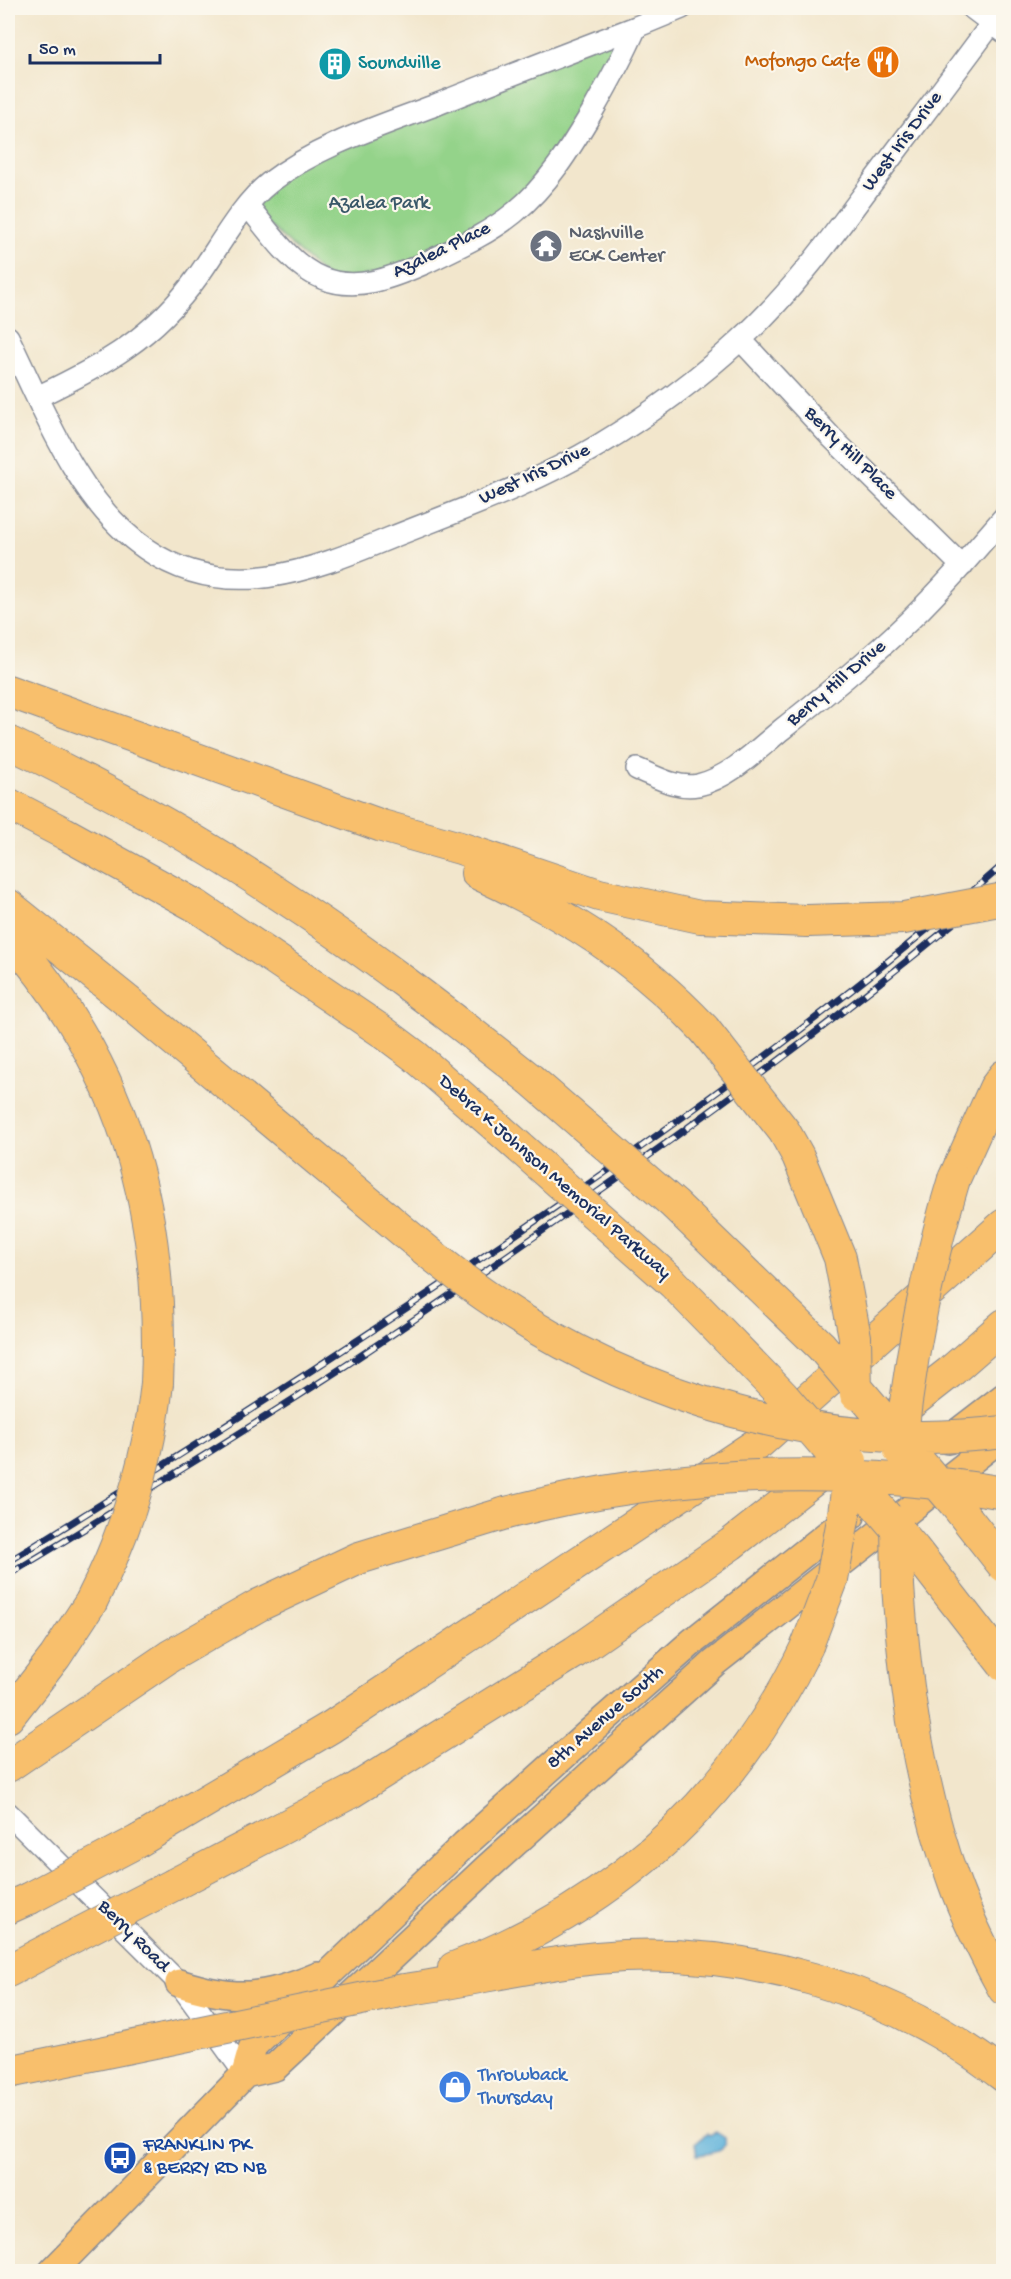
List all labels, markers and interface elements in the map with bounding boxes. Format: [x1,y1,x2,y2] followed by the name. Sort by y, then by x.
[30,27,160,65] scale bar
[39,40,76,61] text: 50 m
[865,44,901,80] restaurant icon: Mofongo Cafe
[317,46,353,82] building icon: Soundville
[745,51,861,74] place label: Mofongo Cafe
[358,53,441,76] place label: Soundville
[858,87,949,197] street label: West Iris Drive
[329,193,431,216] park label: Azalea Park
[389,217,495,285] street label: Azalea Place
[569,223,666,269] place label: Nashville ECK Center
[528,228,564,264] temple icon: Nashville ECK Center
[798,402,902,506] street label: Berry Hill Place
[476,439,595,511] street label: West Iris Drive
[782,635,892,733] street label: Berry Hill Drive
[431,1069,675,1285] street label: Debra K Johnson Memorial Parkway
[543,1661,669,1775] street label: 8th Avenue South
[91,1895,176,1980] street label: Berry Road
[477,2065,569,2111] place label: Throwback Thursday
[437,2069,473,2105] shop icon: Throwback Thursday
[142,2135,267,2181] place label: FRANKLIN PK & BERRY RD NB
[102,2140,138,2176] bus stop icon: FRANKLIN PK & BERRY RD NB

